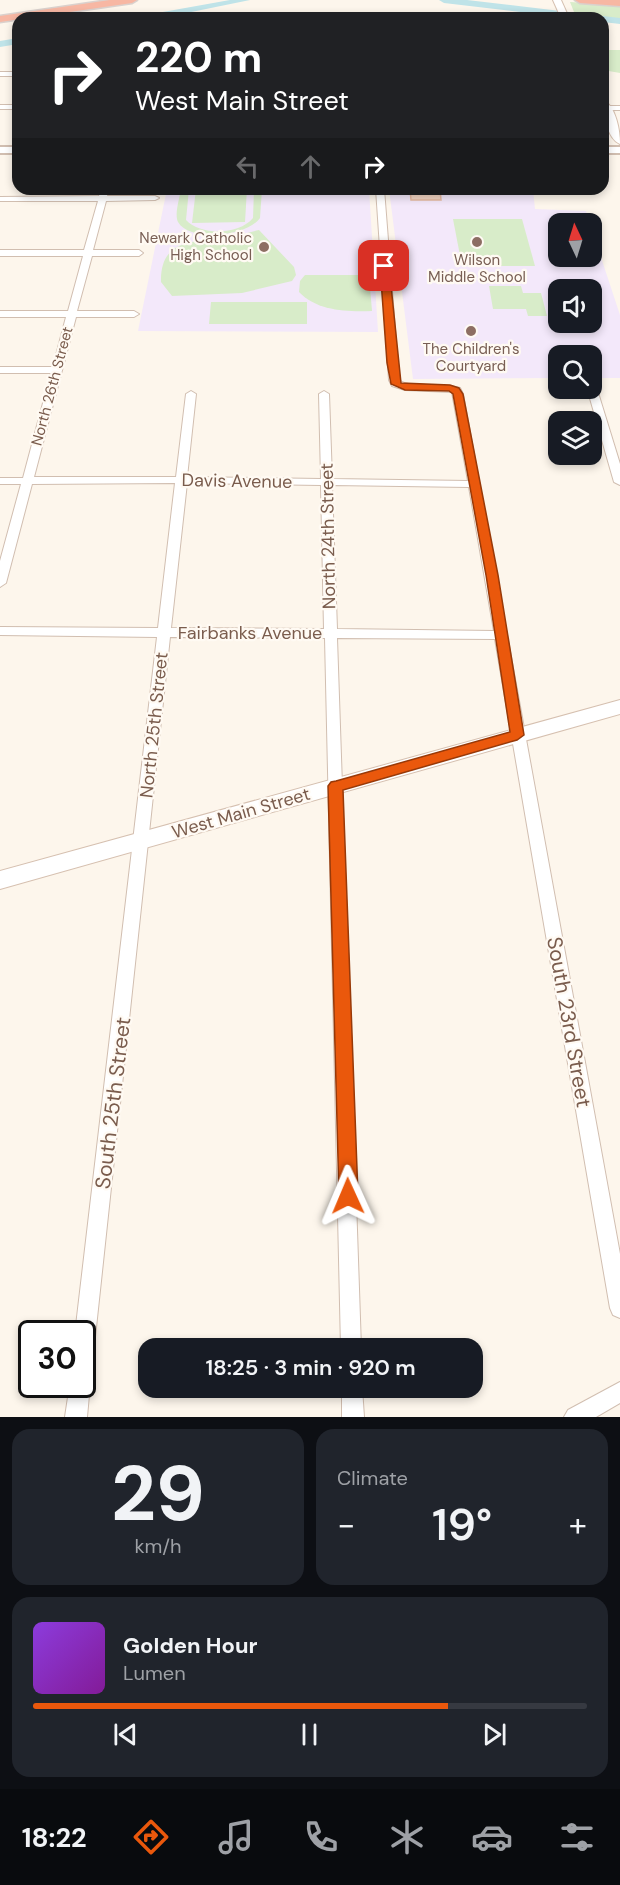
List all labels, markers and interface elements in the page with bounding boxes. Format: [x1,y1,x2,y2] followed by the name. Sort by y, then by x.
[135,30,262,85] text: 220 m
[36,36,114,114] icon: right
[135,83,349,118] text: West Main Street
[231,150,264,183] icon: left
[294,150,327,183] icon: ahead
[357,150,390,183] icon: right
[548,213,602,267] north arrow
[548,213,602,465] map controls
[139,228,252,265] place label: Newark Catholic High School
[470,235,484,249] marker: Wilson Middle School
[257,240,271,254] marker: Newark Catholic High School
[358,240,409,291] pin
[367,249,400,282] icon: arrive
[428,250,526,287] place label: Wilson Middle School
[548,279,602,333] button: sound
[27,324,78,448] street label: North 26th Street
[464,324,478,338] marker: The Children's Courtyard
[423,339,519,376] place label: The Children's Courtyard
[548,345,602,399] button: search
[548,411,602,465] button: layers
[315,463,341,609] street label: North 24th Street
[181,468,293,494] street label: Davis Avenue
[178,621,322,645] street label: Fairbanks Avenue
[134,651,174,799] street label: North 25th Street
[169,782,313,844] street label: West Main Street
[540,935,598,1109] street label: South 23rd Street
[89,1016,137,1190] street label: South 25th Street
[316,1164,380,1228] position arrow
[18,1320,96,1398] speed limit sign: 30
[205,1353,416,1382] text: 18:25 · 3 min · 920 m
[111,1443,205,1544] text: 29
[337,1465,408,1491] text: Climate
[432,1495,492,1554] text: 19°
[337,1503,355,1546] text: −
[569,1503,587,1546] text: +
[134,1533,182,1559] text: km/h
[123,1631,258,1660] text: Golden Hour
[123,1660,186,1686] text: Lumen
[109,1718,142,1751] icon: previous
[293,1718,326,1751] icon: pause
[478,1718,511,1751] icon: next
[130,1816,172,1858] icon: directions
[215,1816,257,1858] icon: music
[300,1816,342,1858] icon: phone
[386,1816,428,1858] icon: climate
[471,1816,513,1858] icon: car
[556,1816,598,1858] icon: filters
[22,1820,87,1855] text: 18:22

